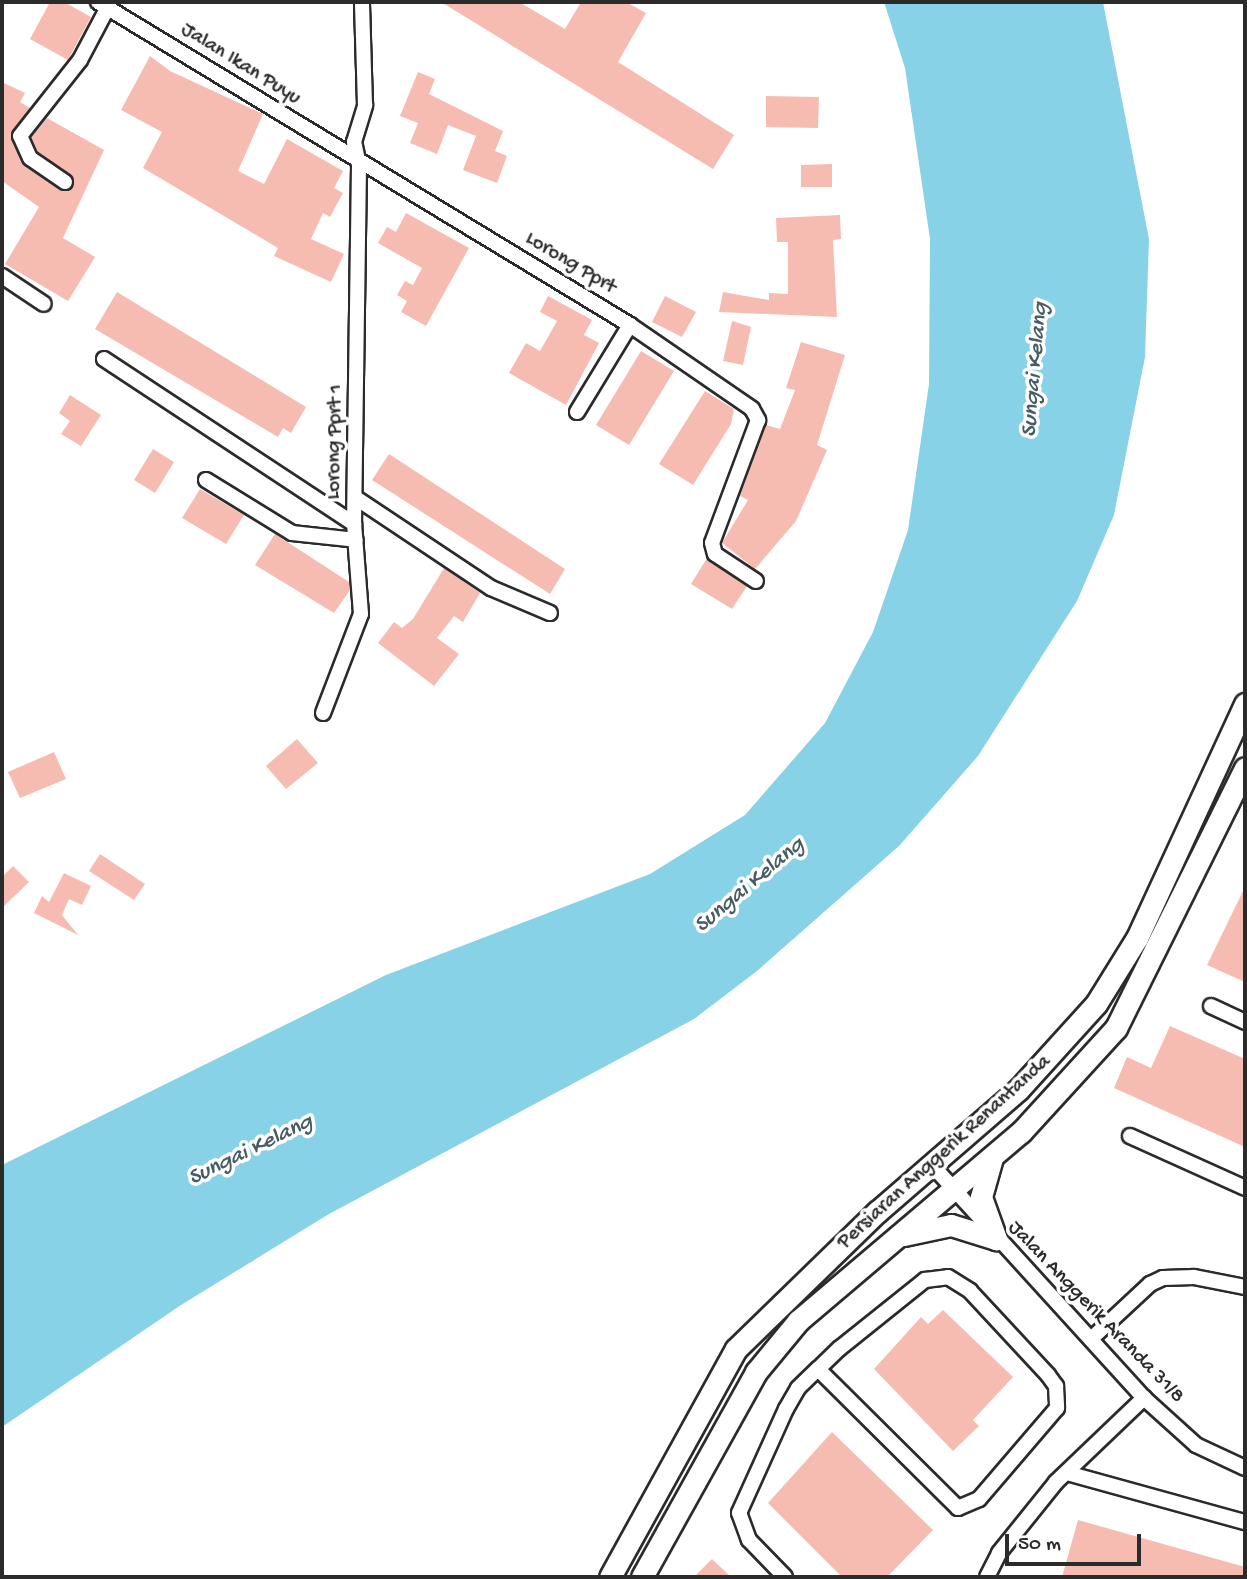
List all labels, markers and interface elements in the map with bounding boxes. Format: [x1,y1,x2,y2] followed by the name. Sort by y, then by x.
[175,18,305,112] street label: Jalan Ikan Puyu
[520,227,620,301] street label: Lorong Pprt
[1016,302,1056,438] water label: Sungai Kelang
[322,384,350,500] street label: Lorong Pprt 1
[689,832,811,940] water label: Sungai Kelang
[833,1050,1057,1256] street label: Persiaran Anggerik Renantanda
[184,1109,318,1193] water label: Sungai Kelang
[1001,1217,1189,1409] street label: Jalan Anggerik Aranda 31/8
[1009,1520,1146,1564] scale bar
[1018,1533,1061,1558] text: 50 m

